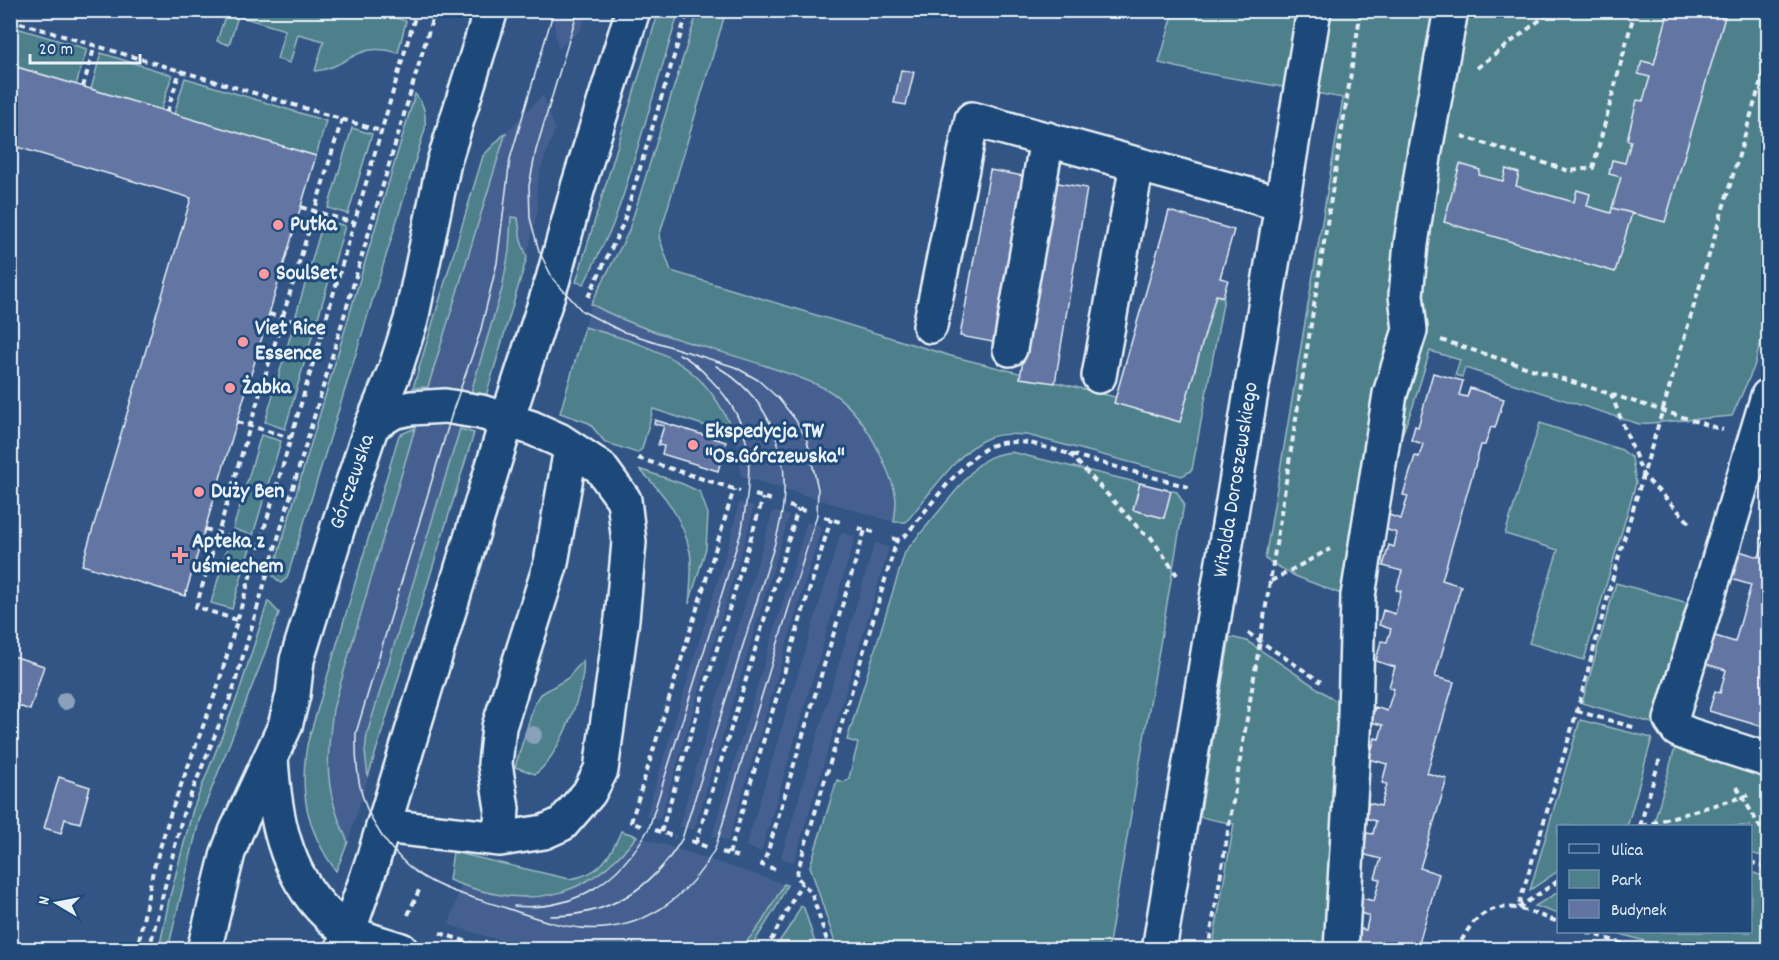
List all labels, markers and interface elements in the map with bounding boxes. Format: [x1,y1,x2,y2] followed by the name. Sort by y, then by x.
[30,27,140,65] scale bar
[39,38,73,63] text: 20 m
[290,210,338,241] place label: Putka
[271,218,285,232] marker: Putka
[276,259,339,290] place label: SoulSet
[257,267,271,281] marker: SoulSet
[255,314,326,370] place label: Viet Rice Essence
[236,335,250,349] marker: Viet Rice Essence
[242,373,292,404] place label: Żabka
[1206,380,1268,580] street label: Witolda Doroszewskiego
[223,381,237,395] marker: Żabka
[705,417,845,473] place label: Ekspedycja TW "Os.Górczewska"
[322,430,384,534] street label: Górczewska
[686,438,700,452] marker: Ekspedycja TW "Os.Górczewska"
[211,477,284,508] place label: Duży Ben
[192,485,206,499] marker: Duży Ben
[192,527,284,583] place label: Apteka z uśmiechem
[173,548,187,562] marker: Apteka z uśmiechem
[1557,825,1752,933] legend
[1611,839,1643,864] text: Ulica
[1611,869,1642,894] text: Park
[27,873,87,933] north arrow
[33,895,57,907] text: N
[1611,899,1667,924] text: Budynek

